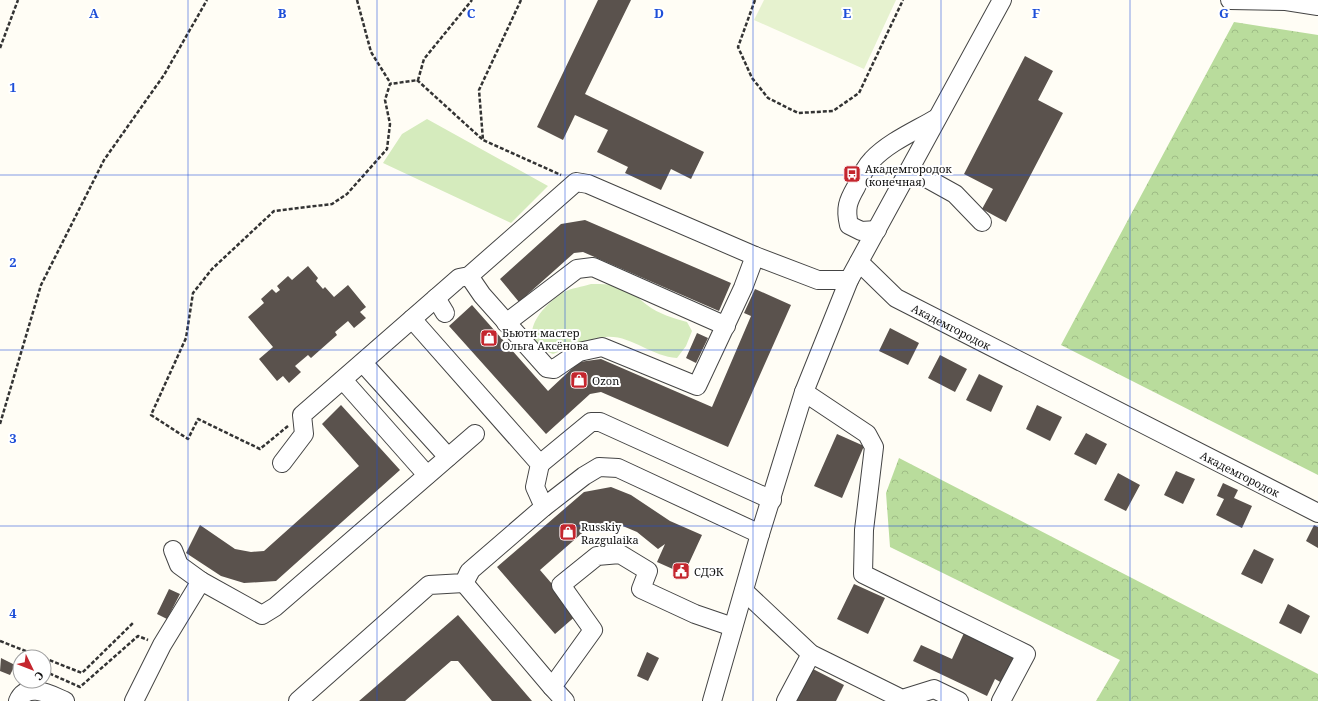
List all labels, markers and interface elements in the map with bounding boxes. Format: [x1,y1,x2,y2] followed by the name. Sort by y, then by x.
[89,4,99,22] text: A
[278,4,287,22] text: B
[467,4,476,22] text: C
[654,4,664,22] text: D
[843,4,852,22] text: E
[1032,4,1040,22] text: F
[1219,4,1229,22] text: G
[9,78,17,96] text: 1
[865,161,952,189] place label: Академгородок (конечная)
[842,164,862,184] bus stop icon: Академгородок (конечная)
[9,253,17,271] text: 2
[909,300,994,353] street label: Академгородок
[502,325,589,353] place label: Бьюти мастер Oльга Аксёнова
[479,328,499,348] shop icon: Бьюти мастер Oльга Аксёнова
[569,370,589,390] shop icon: Ozon
[592,373,619,388] place label: Ozon
[9,429,17,447] text: 3
[1198,447,1283,500] street label: Академгородок
[581,519,639,547] place label: Russkiy Razgulaika
[558,522,578,542] shop icon: Russkiy Razgulaika
[671,561,691,581] public building icon: СДЭК
[694,564,724,579] place label: СДЭК
[9,604,17,622] text: 4
[12,649,52,689] north arrow
[32,668,48,684] text: С

